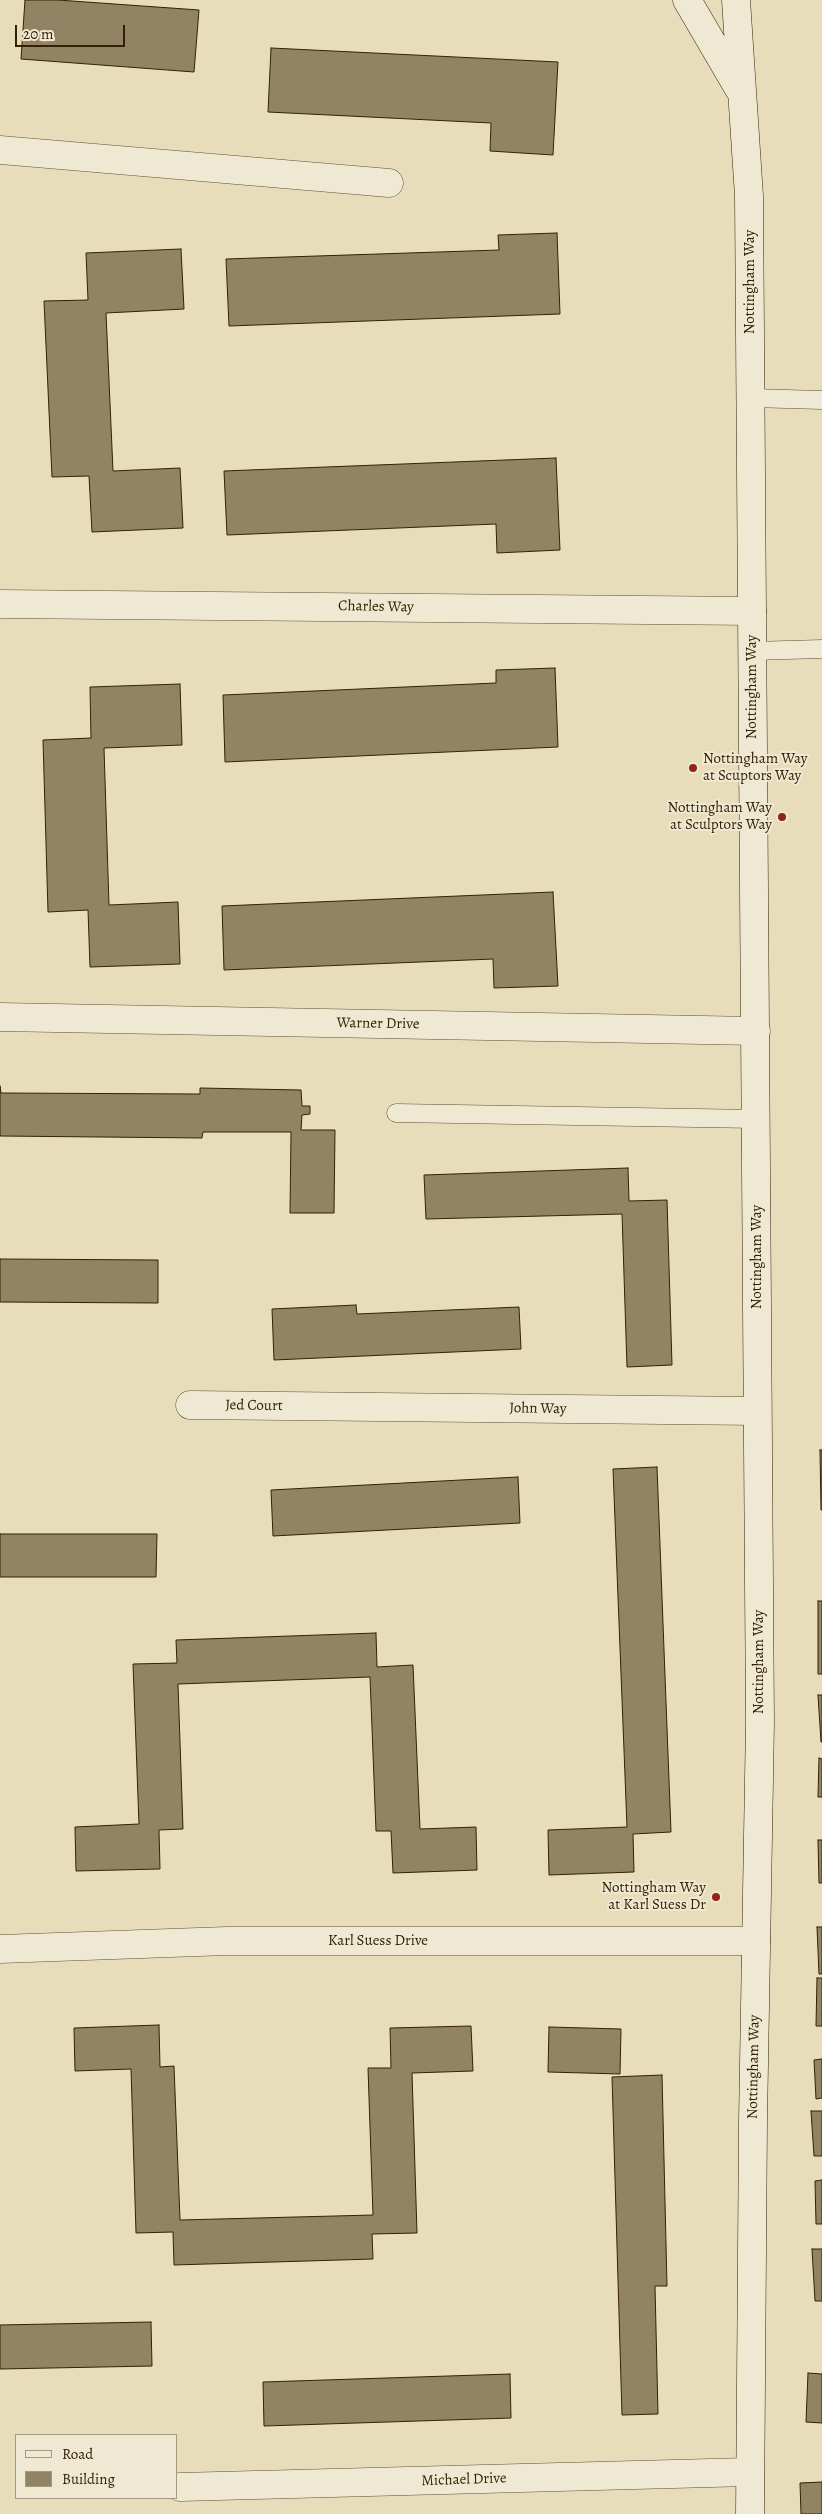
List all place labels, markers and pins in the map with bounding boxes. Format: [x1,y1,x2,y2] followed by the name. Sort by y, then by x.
[703,750,807,785] place label: Nottingham Way at Scuptors Way
[687,762,699,774] marker: Nottingham Way at Scuptors Way
[668,799,772,834] place label: Nottingham Way at Sculptors Way
[776,811,788,823] marker: Nottingham Way at Sculptors Way
[602,1879,706,1914] place label: Nottingham Way at Karl Suess Dr
[710,1891,722,1903] marker: Nottingham Way at Karl Suess Dr

